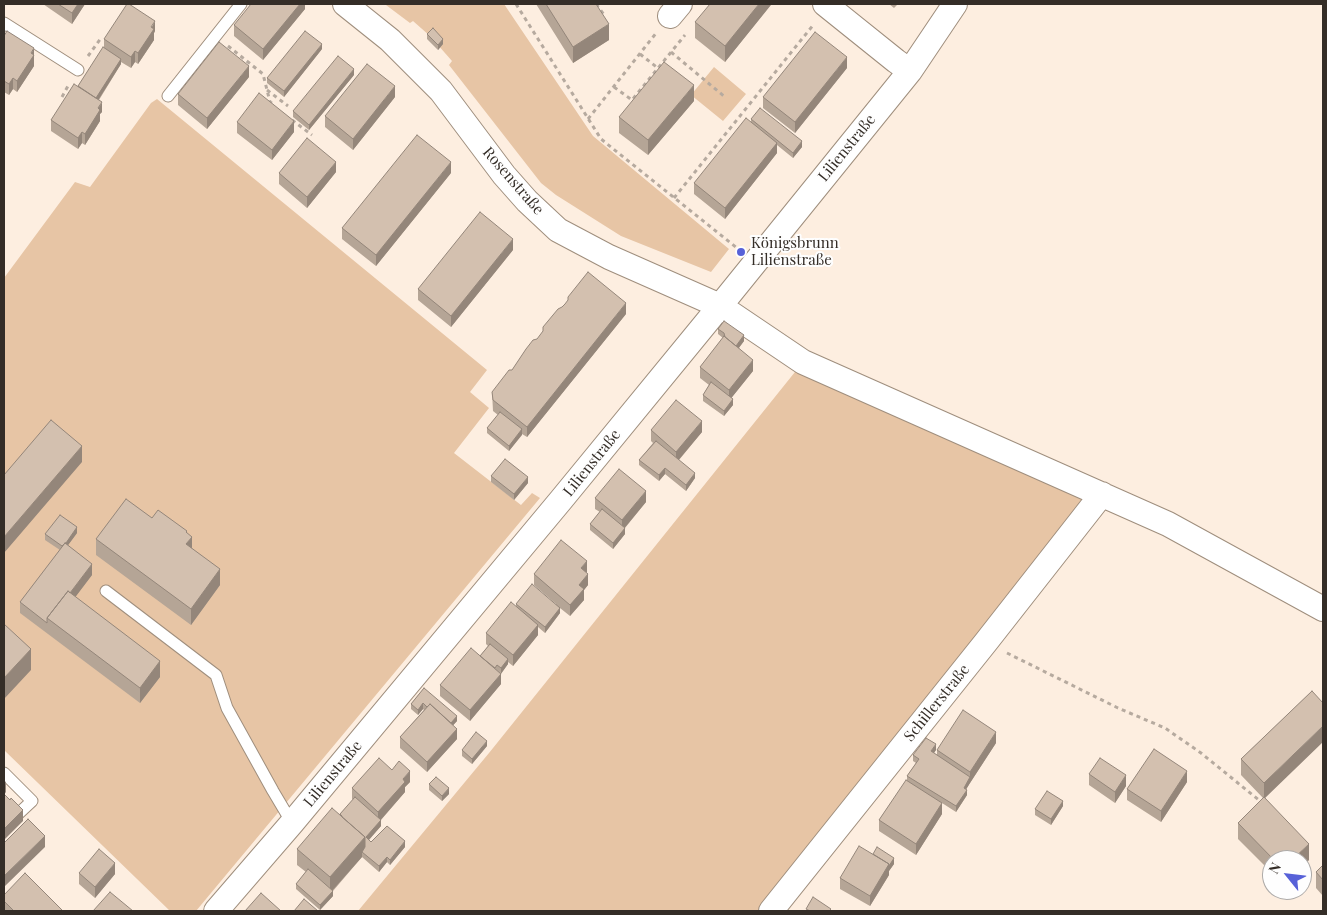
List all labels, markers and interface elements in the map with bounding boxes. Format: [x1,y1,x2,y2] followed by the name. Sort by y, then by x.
[815,111,879,185] street label: Lilienstraße
[479,144,547,218] street label: Rosenstraße
[751,234,839,269] place label: Königsbrunn Lilienstraße
[735,246,747,258] marker: Königsbrunn Lilienstraße
[560,426,624,500] street label: Lilienstraße
[900,661,974,745] street label: Schillerstraße
[300,737,366,811] street label: Lilienstraße
[1262,850,1312,900] north arrow
[1264,859,1285,877] text: N

